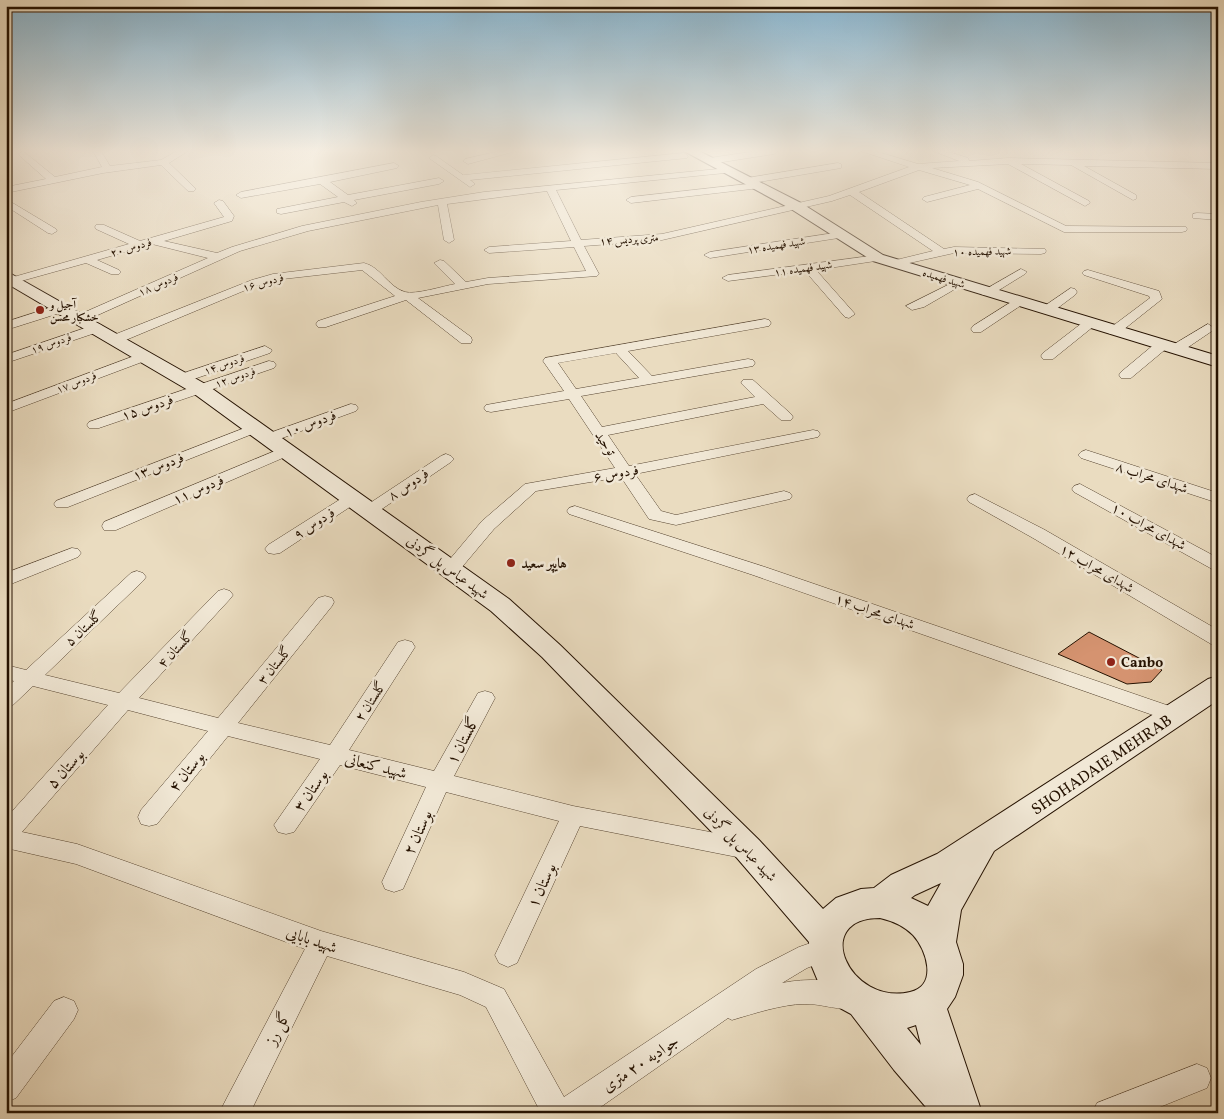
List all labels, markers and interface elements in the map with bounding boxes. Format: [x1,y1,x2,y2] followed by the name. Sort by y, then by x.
[599,231,659,250] street label: ۱۴ متری پردیس
[746,234,807,258] street label: شهید فهمیده ۱۳
[109,235,154,261] street label: فردوس ۲۰
[953,244,1012,261] street label: شهید فهمیده ۱۰
[773,258,833,281] street label: شهید فهمیده ۱۱
[921,266,967,293] street label: شهید فهمیده
[136,270,181,301] street label: فردوس ۱۸
[241,271,286,296] street label: فردوس ۱۶
[49,297,99,326] place label: آجیل و خشکبار محسن
[34,304,46,316] marker: آجیل و خشکبار محسن
[29,330,74,358] street label: فردوس ۱۹
[202,351,247,379] street label: فردوس ۱۴
[213,364,258,392] street label: فردوس ۱۲
[54,369,99,398] street label: فردوس ۱۷
[119,391,176,426] street label: فردوس ۱۵
[282,406,339,443] street label: فردوس ۱۰
[589,427,620,461] street label: توحید
[130,449,187,486] street label: فردوس ۱۳
[1113,458,1190,499] street label: شهدای محراب ۸
[592,461,640,488] street label: فردوس ۶
[385,465,433,506] street label: فردوس ۸
[170,471,227,510] street label: فردوس ۱۱
[1107,499,1189,556] street label: شهدای محراب ۱۰
[290,504,339,545] street label: فردوس ۹
[402,531,493,604] street label: شهید عباس پل گردنی
[1056,540,1137,598] street label: شهدای محراب ۱۲
[521,555,567,574] place label: هایپر سعید
[505,557,517,569] marker: هایپر سعید
[832,590,917,635] street label: شهدای محراب ۱۴
[61,607,107,651] street label: گلستان ۵
[154,627,198,673] street label: گلستان ۴
[254,643,297,689] street label: گلستان ۳
[1121,654,1163,673] place label: Canbo
[1105,656,1117,668] marker: Canbo
[351,678,391,726] street label: گلستان ۲
[1027,710,1177,821] street label: SHOHADAIE MEHRAB
[442,713,485,769] street label: گلستان ۱
[43,745,90,794] street label: بوستان ۵
[164,747,211,797] street label: بوستان ۴
[342,749,409,785] street label: شهید کنعانی
[289,766,334,817] street label: بوستان ۳
[699,803,781,887] street label: شهید عباس پل گردنی
[399,807,439,859] street label: بوستان ۲
[523,860,563,912] street label: بوستان ۱
[283,922,340,960] street label: شهید بابایی
[260,1008,297,1051] street label: گل رز
[598,1031,684,1098] street label: جوادیه ۲۰ متری

